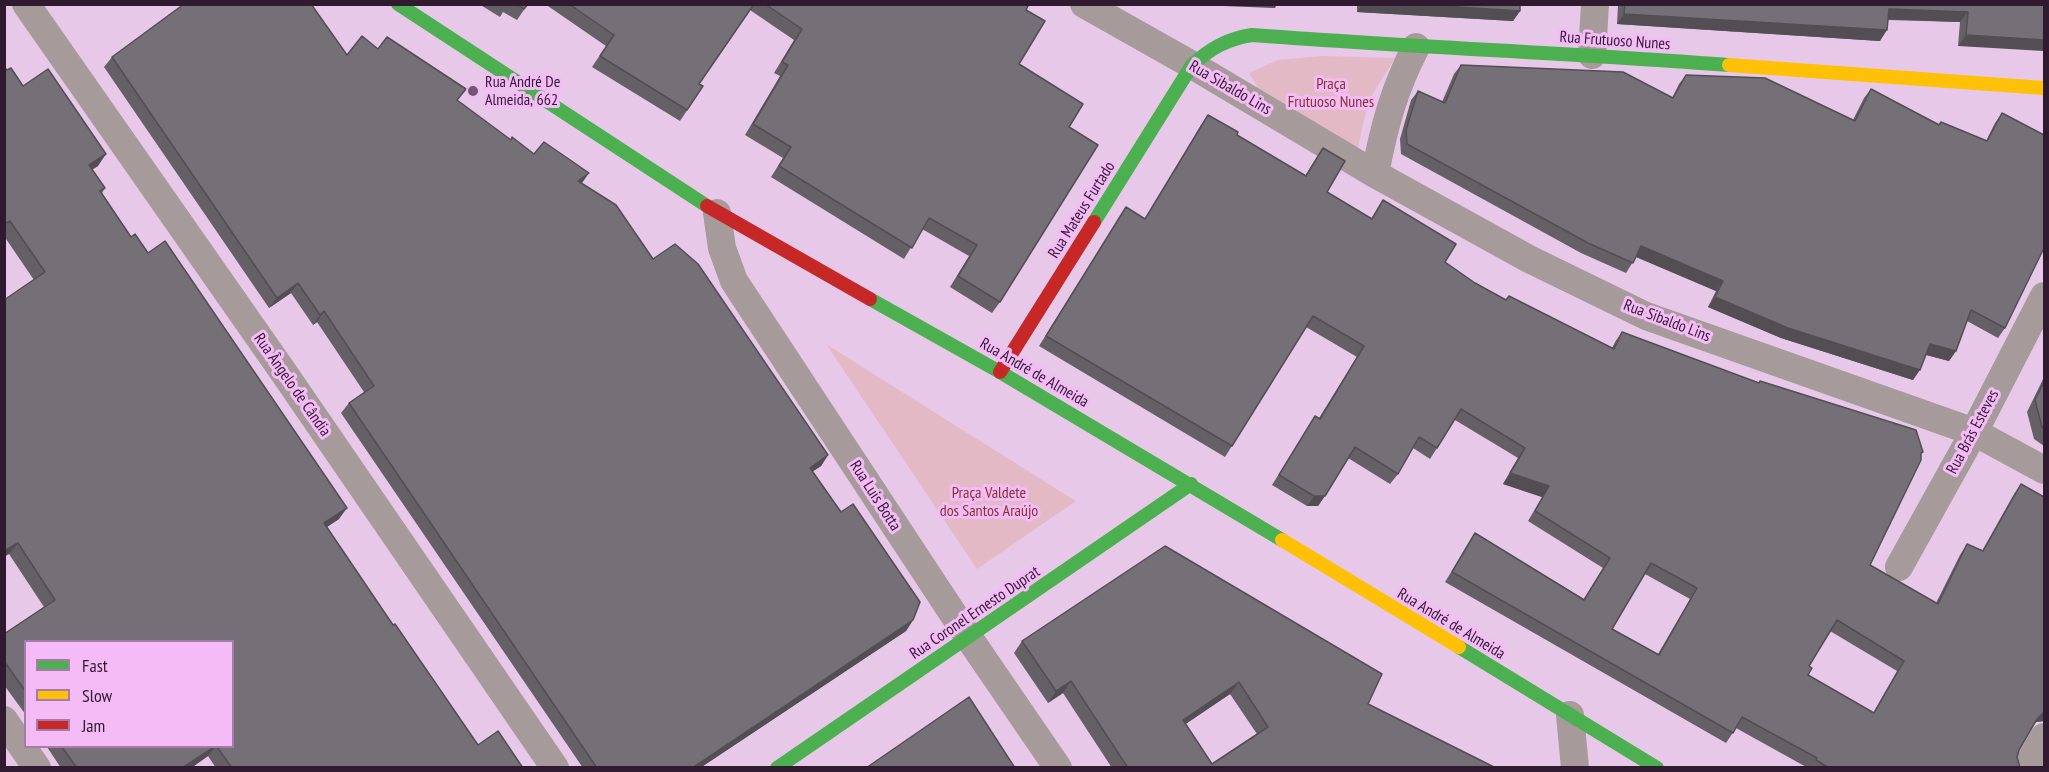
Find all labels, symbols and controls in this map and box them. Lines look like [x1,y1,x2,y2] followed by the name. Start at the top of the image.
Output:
[1559,28,1671,54] street label: Rua Frutuoso Nunes
[1186,57,1274,119] street label: Rua Sibaldo Lins
[485,72,560,110] place label: Rua André De Almeida, 662
[1288,74,1374,112] park label: Praça Frutuoso Nunes
[466,84,480,98] marker: Rua André De Almeida, 662
[1045,158,1119,262] street label: Rua Mateus Furtado
[1621,296,1713,346] street label: Rua Sibaldo Lins
[249,330,335,440] street label: Rua Ângelo de Cândia
[976,334,1092,412] street label: Rua André de Almeida
[1943,387,2003,477] street label: Rua Brás Esteves
[845,457,905,535] street label: Rua Luis Botta
[940,483,1038,521] park label: Praça Valdete dos Santos Araújo
[906,562,1044,664] street label: Rua Coronel Ernesto Duprat
[1394,584,1508,664] street label: Rua André de Almeida
[24,640,234,748] legend
[82,654,108,677] text: Fast
[82,684,112,707] text: Slow
[82,714,105,737] text: Jam

